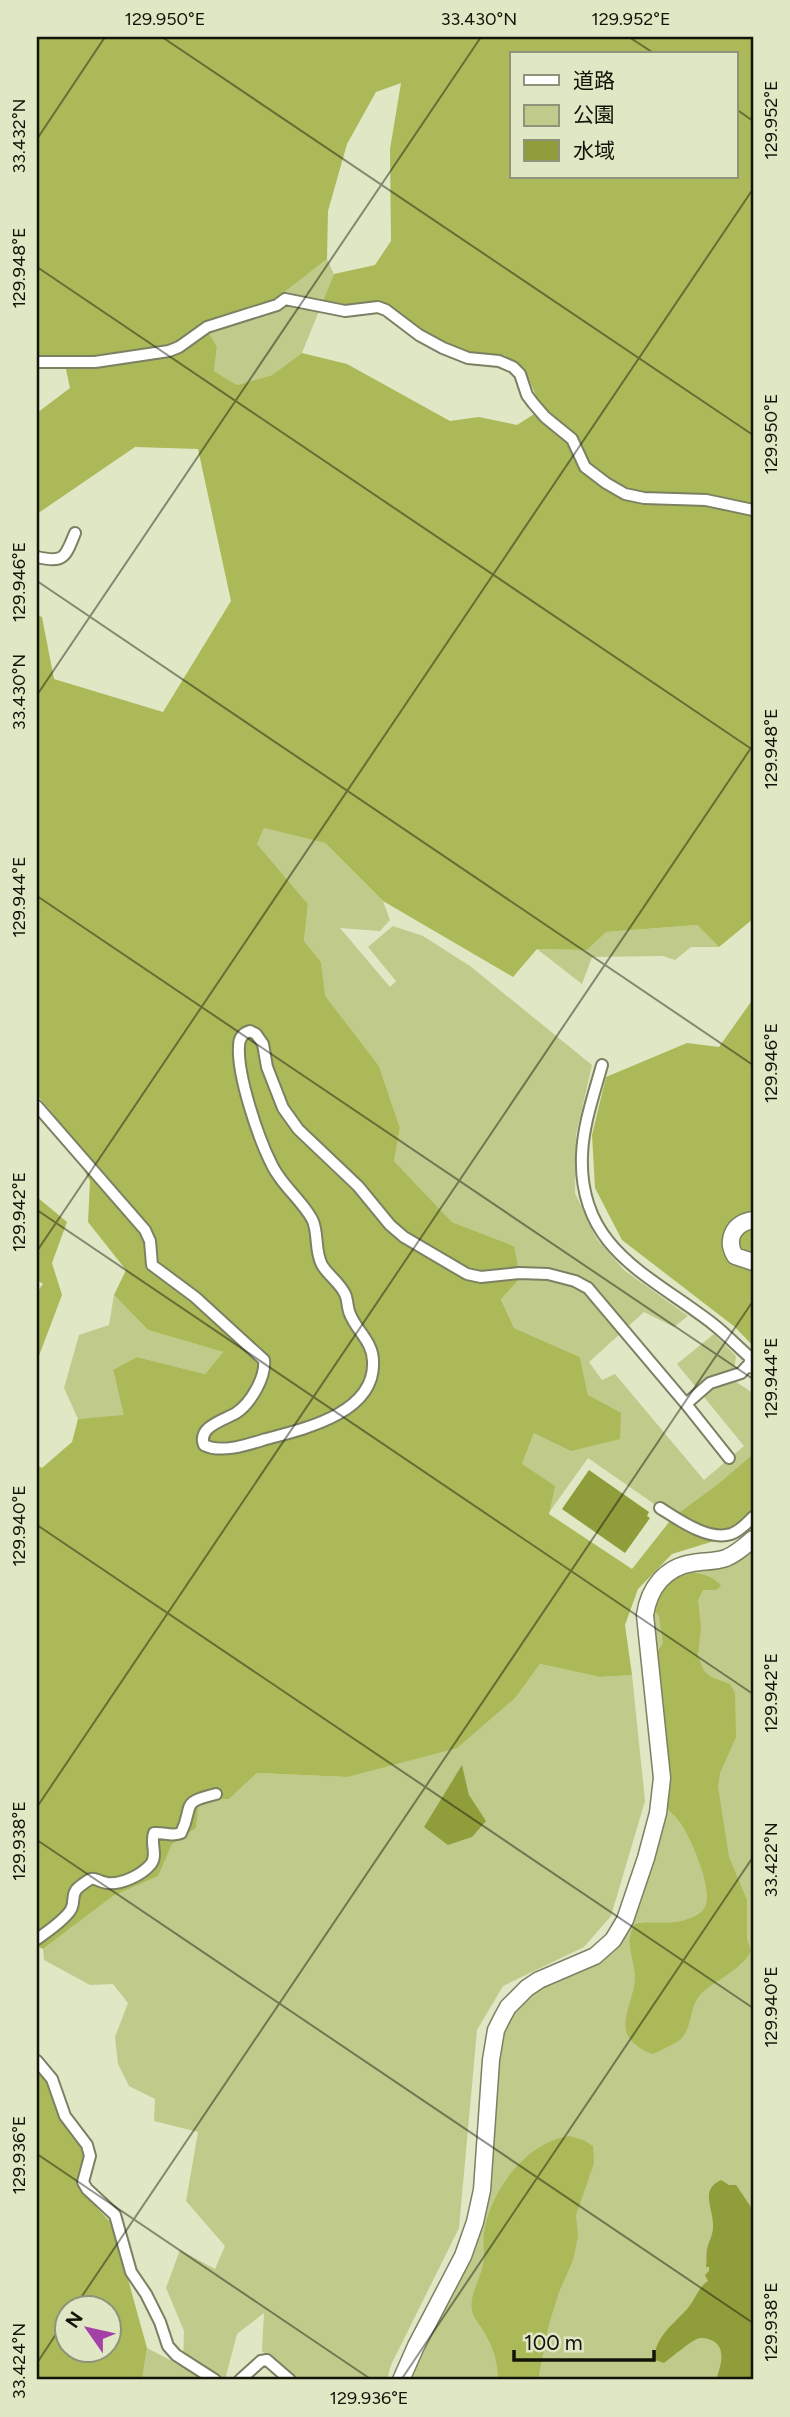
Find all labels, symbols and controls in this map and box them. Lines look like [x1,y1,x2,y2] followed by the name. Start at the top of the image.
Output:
[125,8,205,30] text: 129.950°E
[441,8,517,30] text: 33.430°N
[591,8,671,30] text: 129.952°E
[510,52,738,178] legend
[573,68,615,93] text: 道路
[760,80,782,160] text: 129.952°E
[8,99,30,173] text: 33.432°N
[573,102,615,127] text: 公園
[573,138,615,163] text: 水域
[8,227,30,309] text: 129.948°E
[760,394,782,474] text: 129.950°E
[8,542,30,622] text: 129.946°E
[8,654,30,730] text: 33.430°N
[760,708,782,790] text: 129.948°E
[8,856,30,938] text: 129.944°E
[760,1023,782,1103] text: 129.946°E
[8,1172,30,1252] text: 129.942°E
[760,1337,782,1419] text: 129.944°E
[8,1485,30,1567] text: 129.940°E
[760,1653,782,1733] text: 129.942°E
[8,1801,30,1881] text: 129.938°E
[760,1822,782,1898] text: 33.422°N
[760,1966,782,2048] text: 129.940°E
[8,2116,30,2194] text: 129.936°E
[760,2282,782,2362] text: 129.938°E
[52,2294,122,2364] north arrow
[61,2307,88,2332] text: N
[514,2319,654,2363] scale bar
[8,2323,30,2399] text: 33.424°N
[524,2330,583,2355] text: 100 m
[330,2387,408,2409] text: 129.936°E

